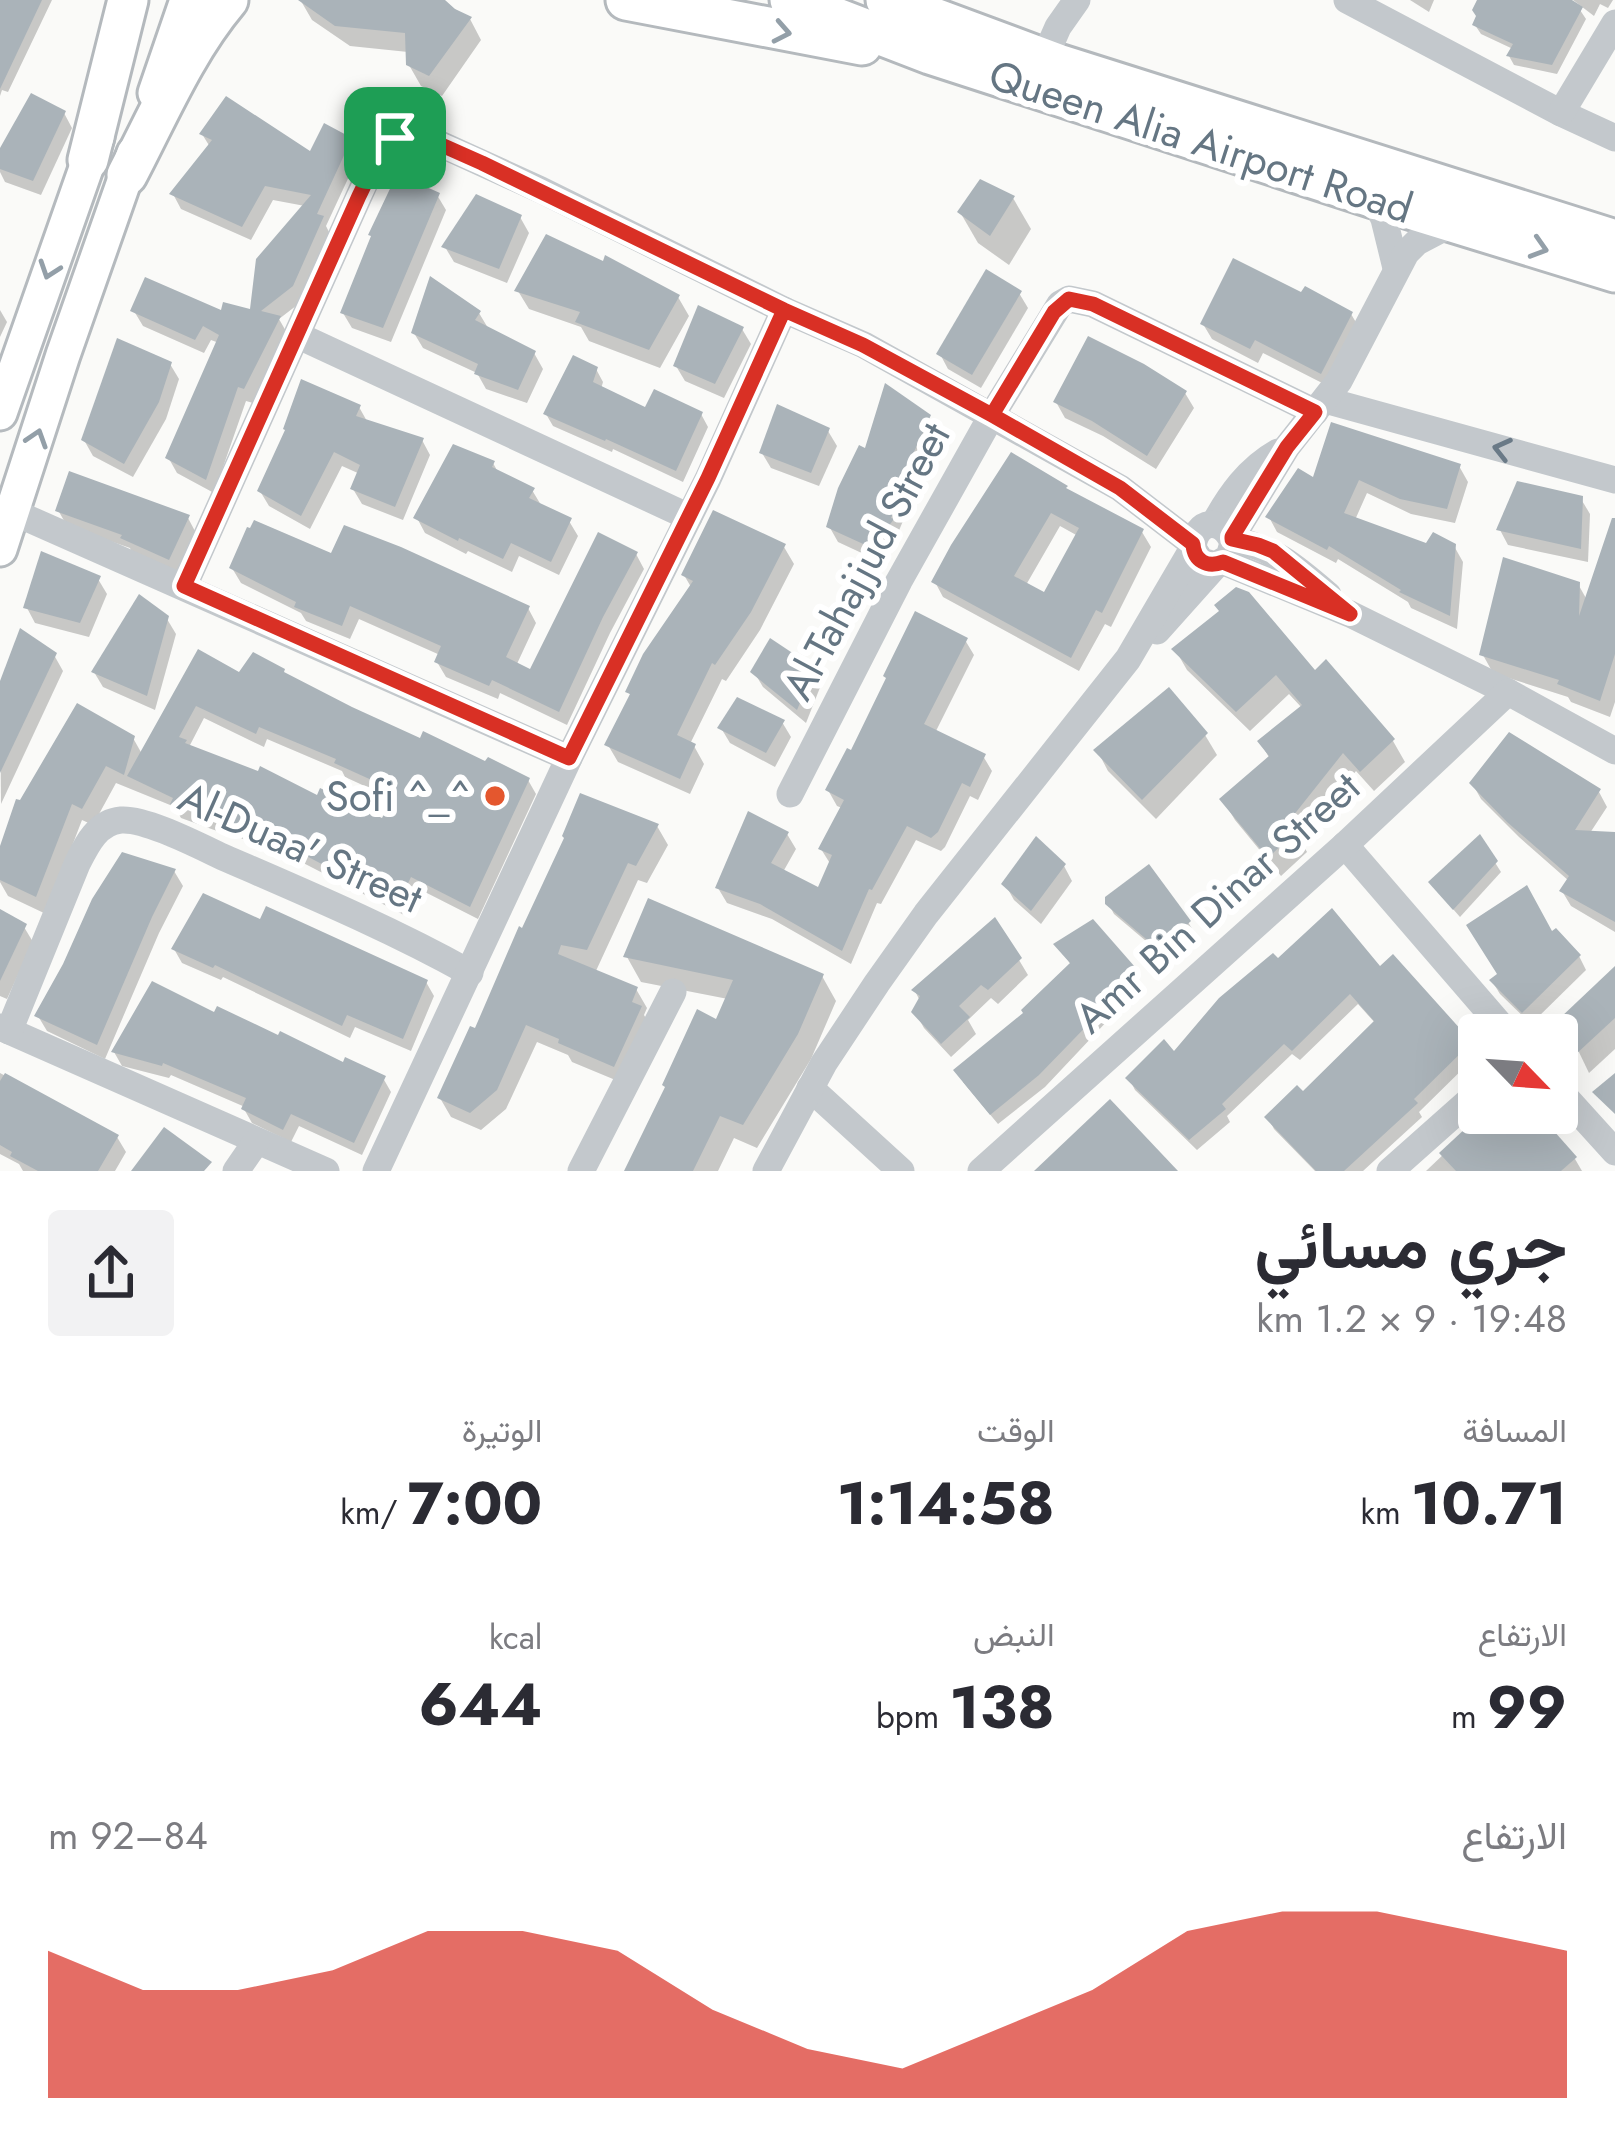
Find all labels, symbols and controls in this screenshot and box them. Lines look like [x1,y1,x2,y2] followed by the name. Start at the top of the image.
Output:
[771,18,791,44] one-way arrow
[981,44,1420,239] street label: Queen Alia Airport Road
[344,87,446,189] pin
[362,105,428,171] icon: arrive
[1528,234,1549,259] one-way arrow
[39,259,64,280] one-way arrow
[768,412,965,711] street label: Al-Tahajjud Street
[22,428,47,449] one-way arrow
[1492,438,1513,463] one-way arrow
[1061,757,1374,1047] street label: Amr Bin Dinar Street
[326,766,471,827] place label: Sofi ^_^
[169,767,432,928] street label: Al-Duaa' Street
[482,783,508,809] marker: Sofi ^_^
[1458,1014,1578,1134] north arrow
[1458,1014,1578,1134] map controls
[1254,1197,1567,1293] text: جري مسائي
[48,1210,174,1336] button: share
[1256,1290,1567,1347] text: 19:48 · 9 × 1.2 km
[462,1407,542,1454] text: الوتيرة
[977,1407,1055,1454] text: الوقت
[1462,1407,1567,1454] text: المسافة
[407,1460,542,1547] text: 7:00
[837,1460,1055,1547] text: 1:14:58
[1411,1460,1567,1547] text: 10.71
[340,1489,407,1536] text: /km
[1361,1489,1411,1536] text: km
[973,1611,1055,1658] text: النبض
[1477,1611,1567,1658] text: الارتفاع
[489,1614,542,1661] text: kcal
[418,1661,542,1748] text: 644
[949,1664,1055,1751] text: 138
[1487,1664,1567,1751] text: 99
[876,1693,949,1740] text: bpm
[1451,1693,1487,1740] text: m
[48,1807,208,1864] text: 84–92 m
[1461,1807,1567,1864] text: الارتفاع

